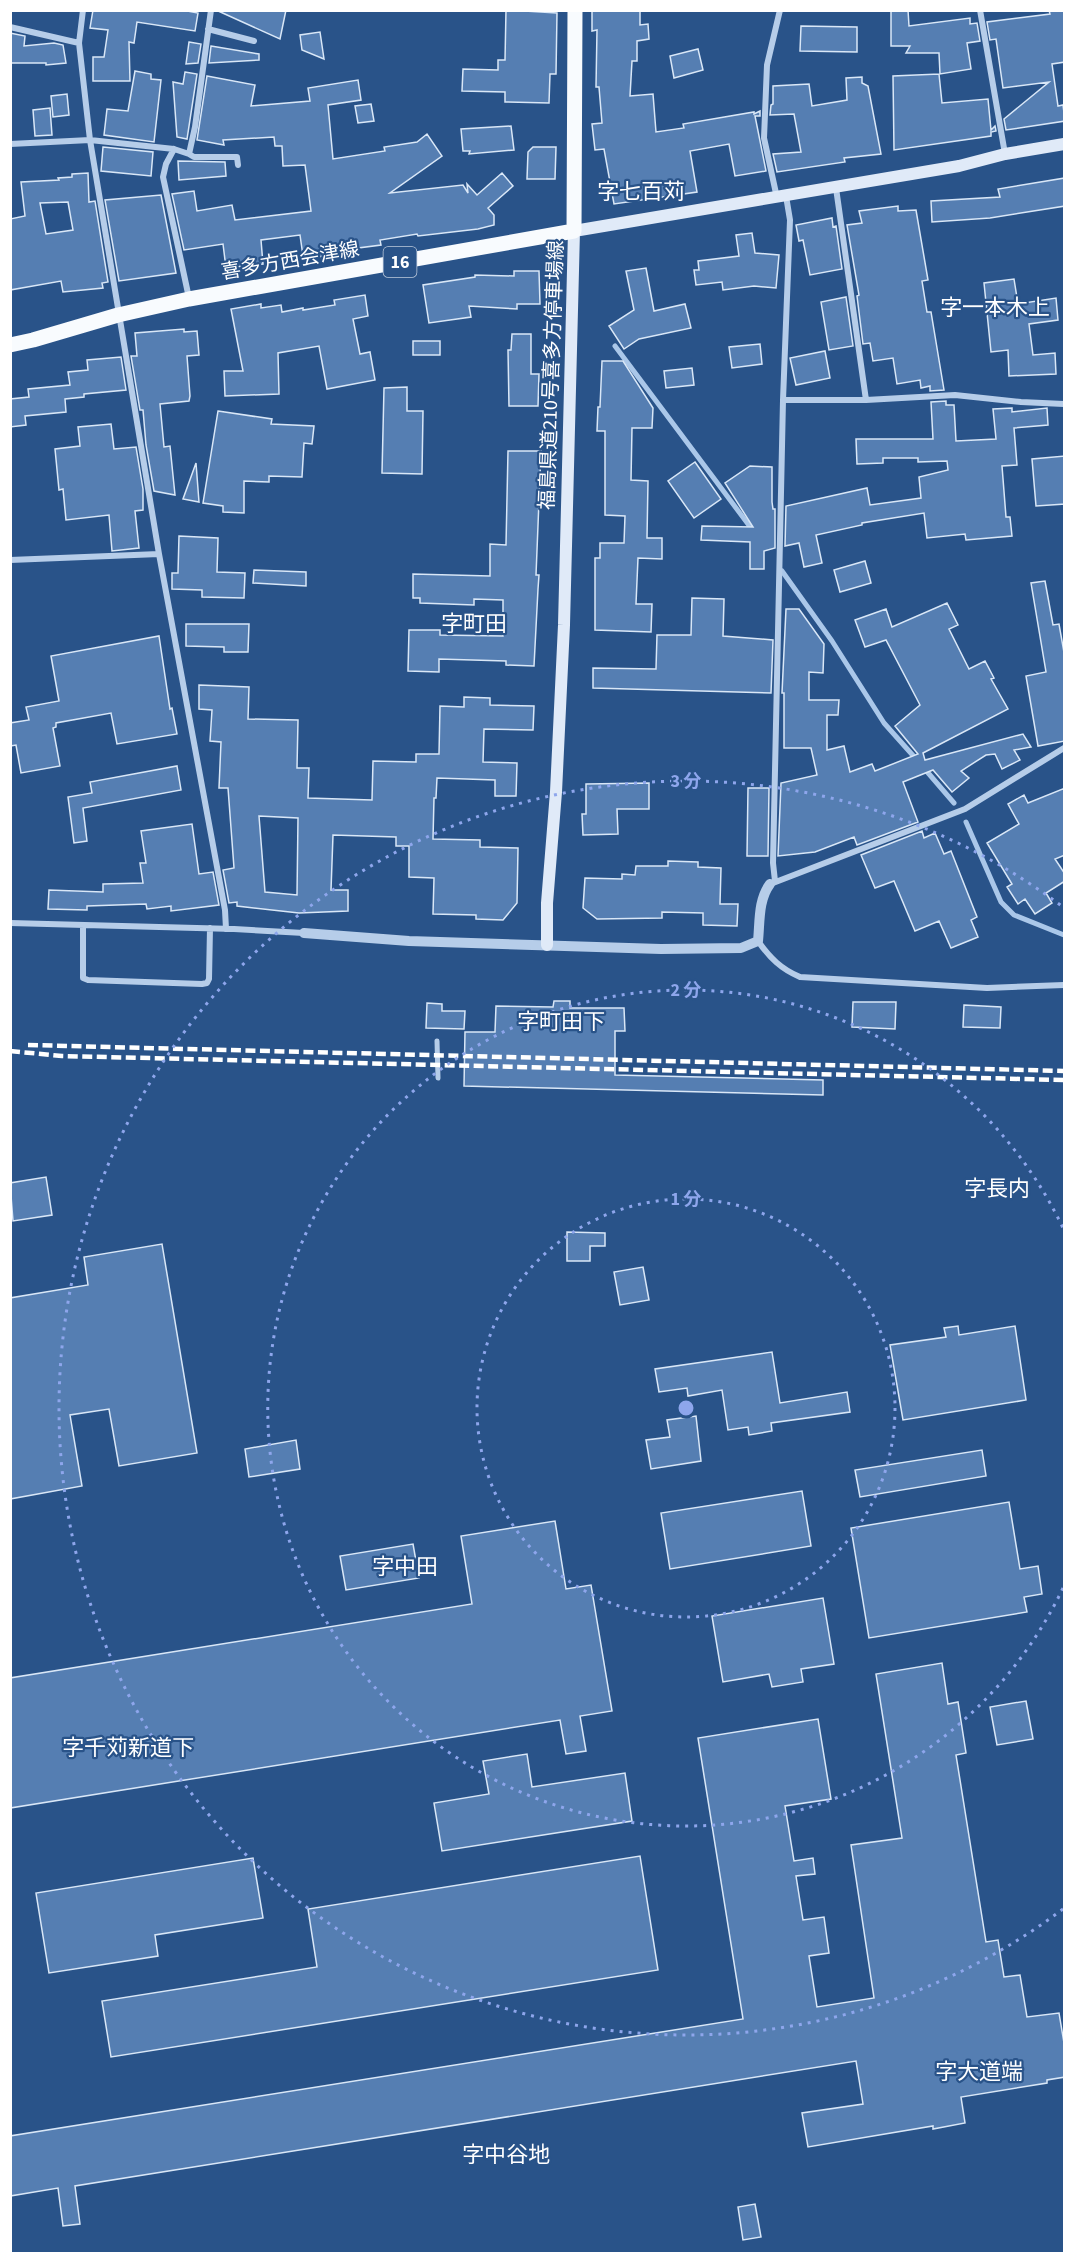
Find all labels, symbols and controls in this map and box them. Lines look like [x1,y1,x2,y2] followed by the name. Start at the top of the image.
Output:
[597,176,685,208] district label: 字七百苅
[219,235,362,287] street label: 喜多方西会津線
[533,240,571,510] street label: 福島県道210号喜多方停車場線
[384,247,416,277] road number: 16
[940,292,1050,324] district label: 字一本木上
[441,608,507,640] district label: 字町田
[670,769,702,794] text: 3 分
[670,978,702,1003] text: 2 分
[517,1006,605,1038] district label: 字町田下
[964,1173,1030,1205] district label: 字長内
[670,1187,702,1212] text: 1 分
[676,1398,696,1418] centre of rings
[372,1551,438,1583] district label: 字中田
[62,1732,194,1764] district label: 字千苅新道下
[935,2056,1023,2088] district label: 字大道端
[462,2139,550,2171] district label: 字中谷地

